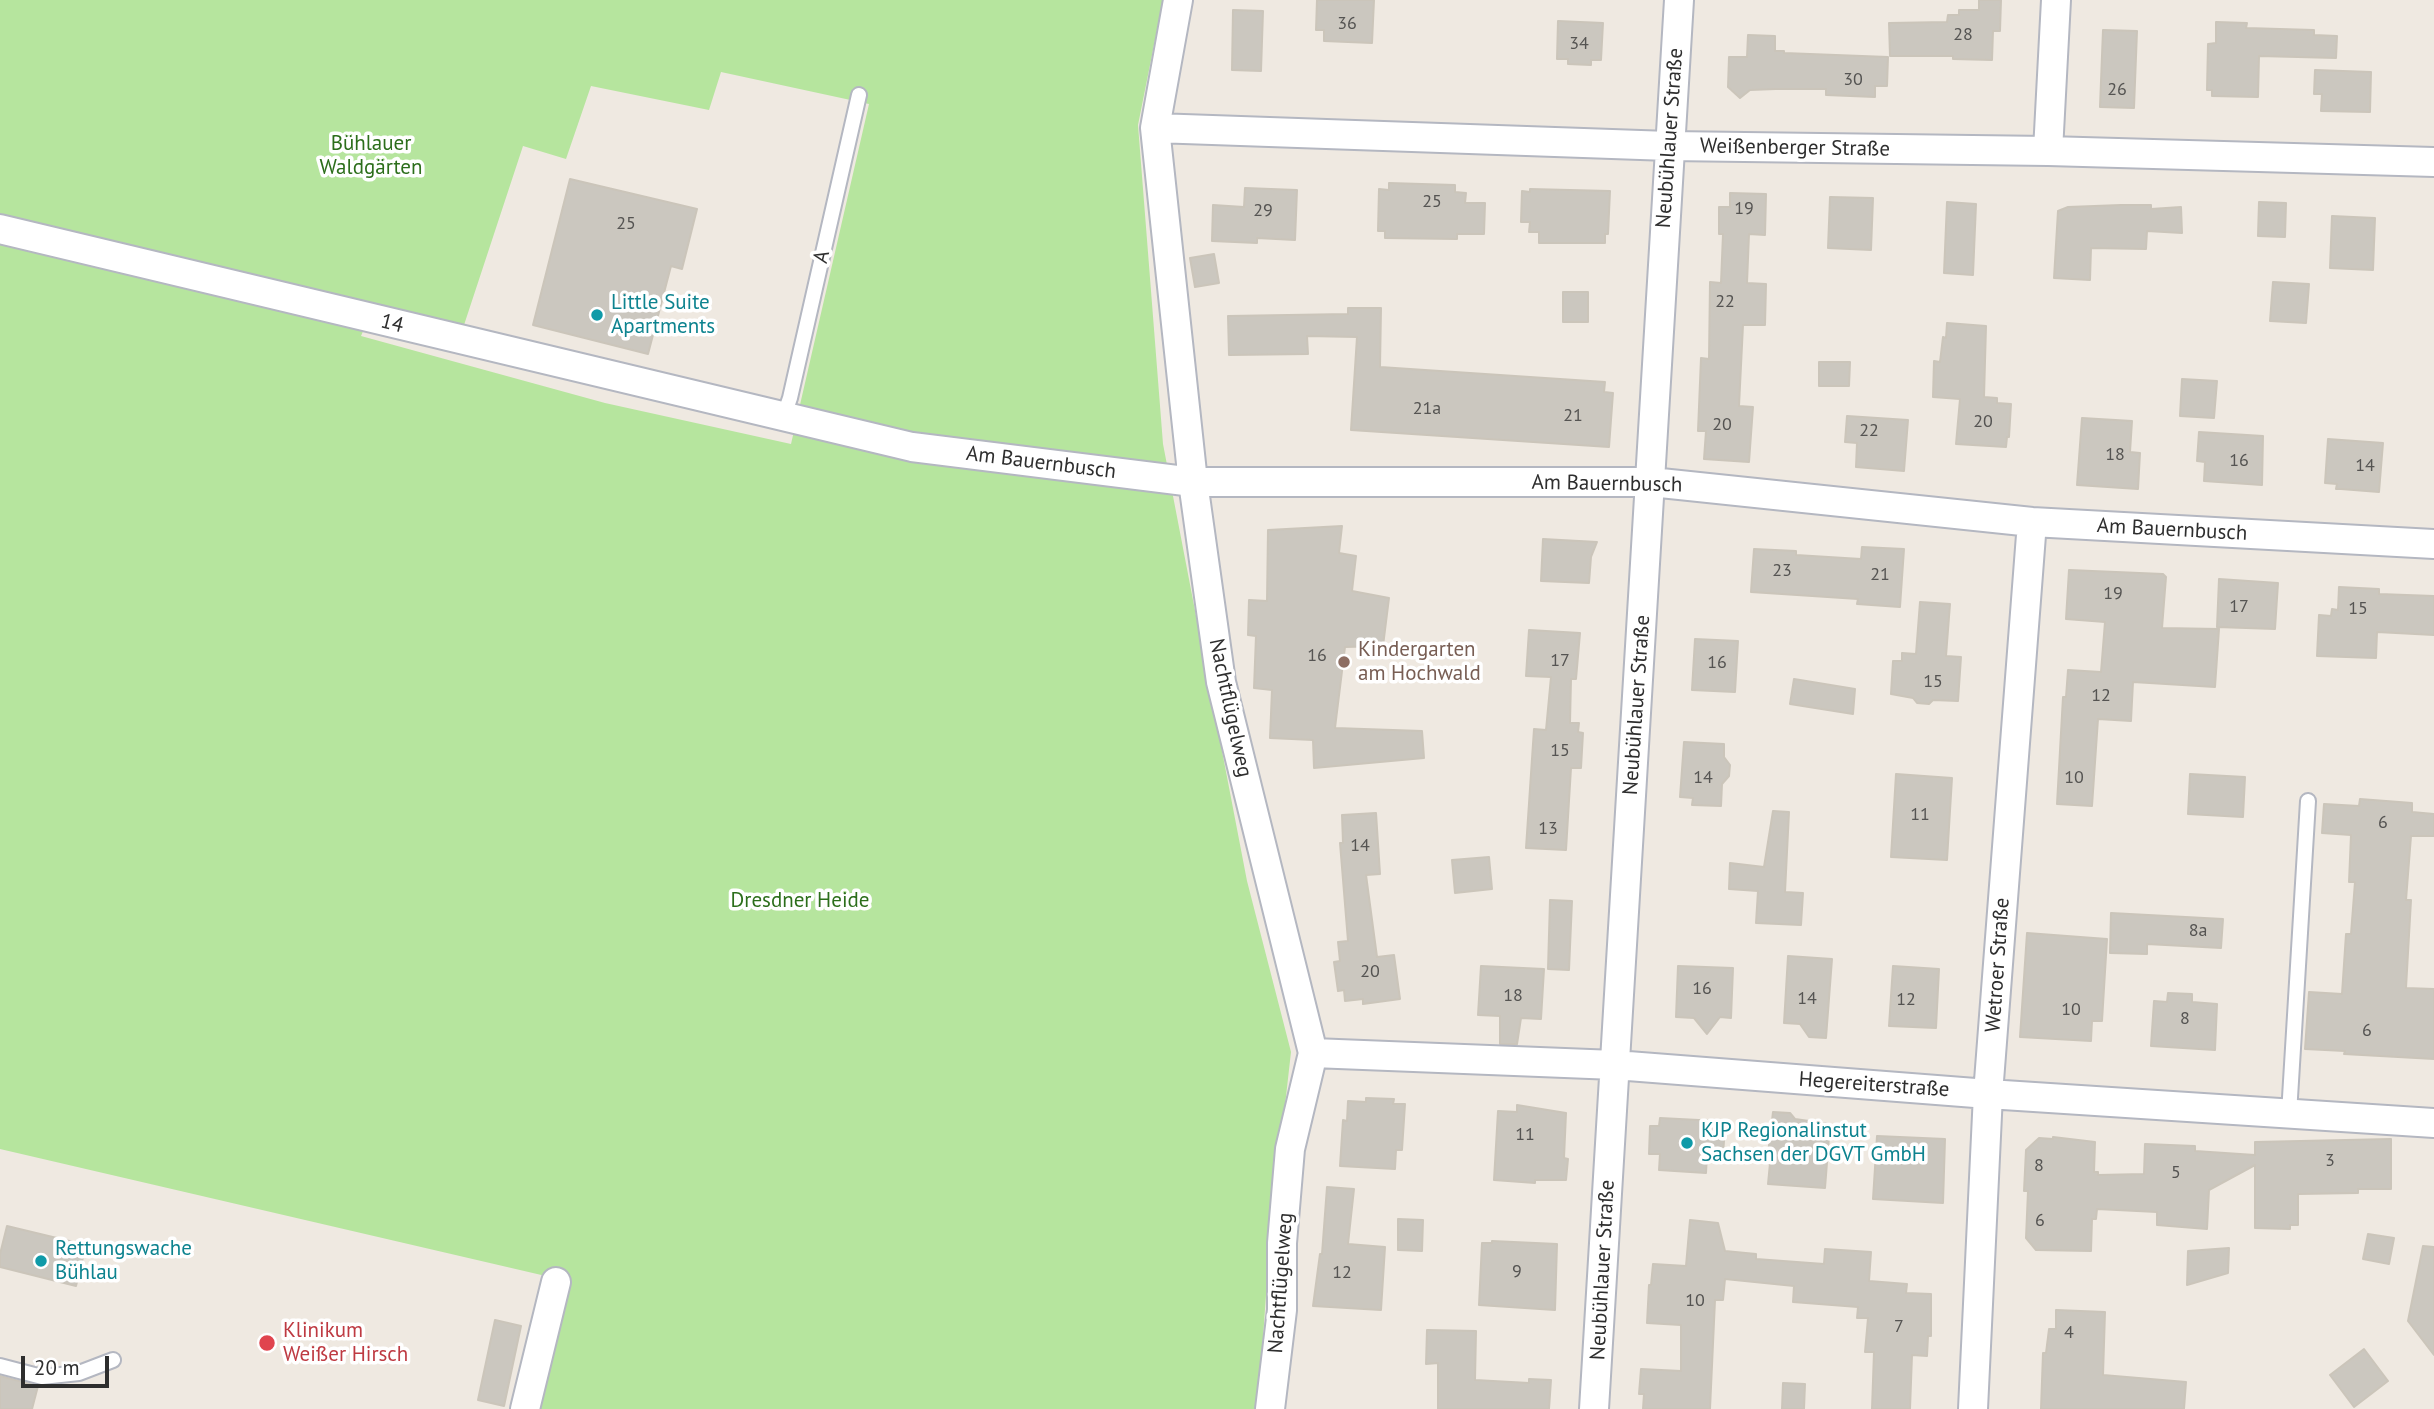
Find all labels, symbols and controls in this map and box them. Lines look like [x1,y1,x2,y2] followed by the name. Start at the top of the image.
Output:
[1337,13,1357,35] house number: 36
[1953,24,1973,46] house number: 28
[1569,33,1589,55] house number: 34
[1651,47,1689,229] street label: Neubühlauer Straße
[1843,69,1863,91] house number: 30
[2107,79,2127,101] house number: 26
[320,131,422,181] park label: Bühlauer Waldgärten
[1700,134,1890,162] street label: Weißenberger Straße
[1422,191,1442,213] house number: 25
[1734,198,1754,220] house number: 19
[1253,200,1273,222] house number: 29
[616,213,636,235] house number: 25
[808,248,836,266] street label: A
[611,290,715,340] place label: Little Suite Apartments
[1715,291,1735,313] house number: 22
[589,307,605,323] marker: Little Suite Apartments
[378,309,406,339] street label: 14
[1413,398,1441,420] house number: 21a
[1563,405,1583,427] house number: 21
[1973,411,1993,433] house number: 20
[1712,414,1732,436] house number: 20
[1859,420,1879,442] house number: 22
[965,441,1117,485] street label: Am Bauernbusch
[2105,444,2125,466] house number: 18
[2229,450,2249,472] house number: 16
[2355,455,2375,477] house number: 14
[1531,470,1683,498] street label: Am Bauernbusch
[2096,513,2248,547] street label: Am Bauernbusch
[1772,560,1792,582] house number: 23
[1870,564,1890,586] house number: 21
[2103,583,2123,605] house number: 19
[2229,596,2249,618] house number: 17
[2348,598,2368,620] house number: 15
[1618,614,1656,796] street label: Neubühlauer Straße
[1203,636,1257,780] street label: Nachtflügelweg
[1358,637,1481,687] place label: Kindergarten am Hochwald
[1307,645,1327,667] house number: 16
[1550,650,1570,672] house number: 17
[1707,652,1727,674] house number: 16
[1336,654,1352,670] marker: Kindergarten am Hochwald
[1923,671,1943,693] house number: 15
[2091,685,2111,707] house number: 12
[1550,740,1570,762] house number: 15
[1693,767,1713,789] house number: 14
[2064,767,2084,789] house number: 10
[1910,804,1930,826] house number: 11
[2378,812,2388,834] house number: 6
[1538,818,1558,840] house number: 13
[1350,835,1370,857] house number: 14
[731,888,869,914] park label: Dresdner Heide
[1981,897,2015,1033] street label: Wetroer Straße
[2189,920,2207,942] house number: 8a
[1360,961,1380,983] house number: 20
[1692,978,1712,1000] house number: 16
[1503,985,1523,1007] house number: 18
[1797,988,1817,1010] house number: 14
[1896,989,1916,1011] house number: 12
[2061,999,2081,1021] house number: 10
[2180,1008,2190,1030] house number: 8
[2362,1020,2372,1042] house number: 6
[1798,1067,1950,1103] street label: Hegereiterstraße
[1701,1118,1926,1168] place label: KJP Regionalinstut Sachsen der DGVT GmbH
[1515,1124,1535,1146] house number: 11
[1679,1135,1695,1151] marker: KJP Regionalinstut Sachsen der DGVT GmbH
[2325,1150,2335,1172] house number: 3
[2034,1155,2044,1177] house number: 8
[2171,1162,2181,1184] house number: 5
[1586,1179,1620,1361] street label: Neubühlauer Straße
[2035,1210,2045,1232] house number: 6
[1264,1212,1298,1354] street label: Nachtflügelweg
[55,1236,192,1286] place label: Rettungswache Bühlau
[33,1253,49,1269] marker: Rettungswache Bühlau
[1512,1261,1522,1283] house number: 9
[1332,1262,1352,1284] house number: 12
[1685,1290,1705,1312] house number: 10
[1894,1316,1904,1338] house number: 7
[283,1318,408,1368] place label: Klinikum Weißer Hirsch
[2064,1322,2074,1344] house number: 4
[257,1333,277,1353] marker: Klinikum Weißer Hirsch
[24,1342,112,1386] scale bar
[34,1354,80,1381] text: 20 m

